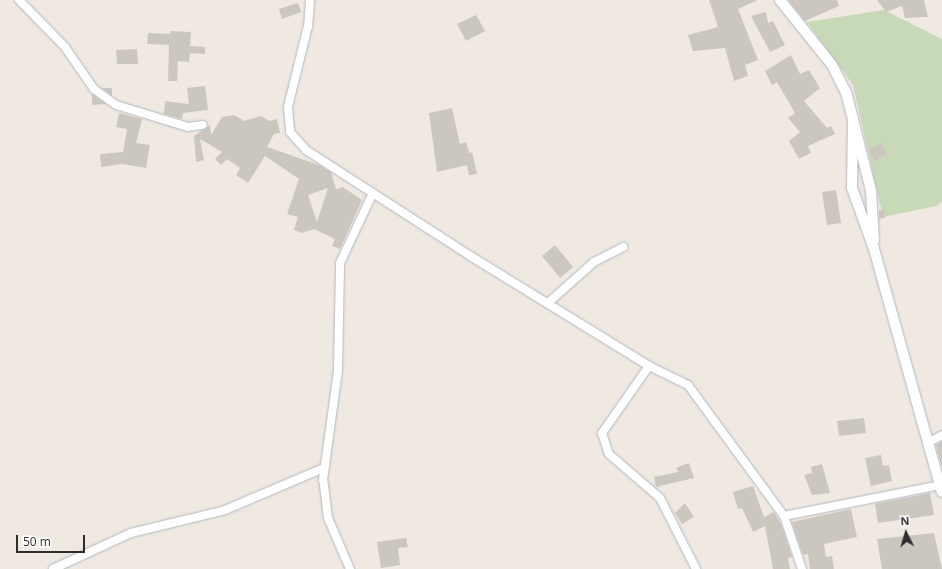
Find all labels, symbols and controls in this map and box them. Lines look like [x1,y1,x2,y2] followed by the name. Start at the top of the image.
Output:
[886,513,926,553] north arrow
[900,513,910,528] text: N
[18,527,87,553] scale bar
[23,533,51,550] text: 50 m

